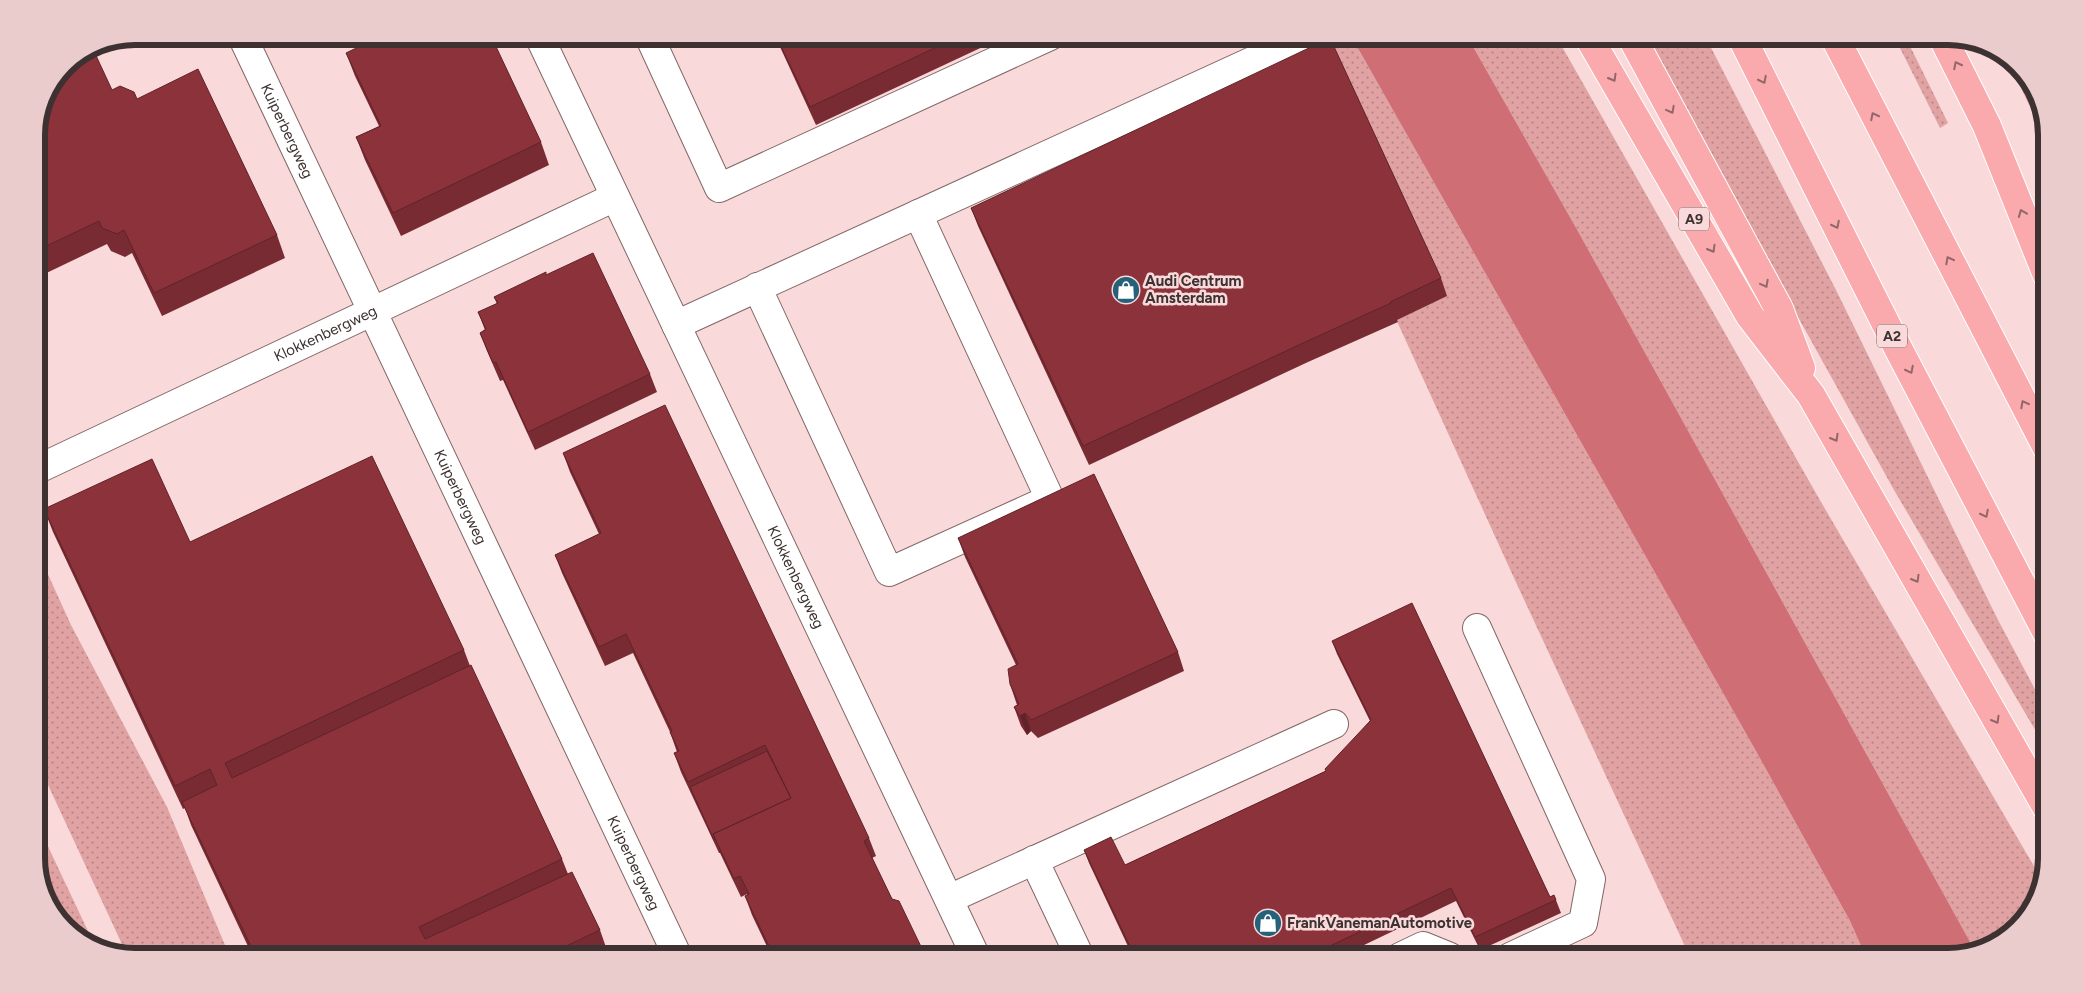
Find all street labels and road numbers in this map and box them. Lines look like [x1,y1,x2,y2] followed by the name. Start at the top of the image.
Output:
[257,81,317,181] street label: Kuiperbergweg
[1679,208,1709,230] road number: A9
[271,302,380,365] street label: Klokkenbergweg
[1877,324,1907,348] road number: A2
[430,447,490,547] street label: Kuiperbergweg
[764,523,828,631] street label: Klokkenbergweg
[603,813,664,913] street label: Kuiperbergweg

